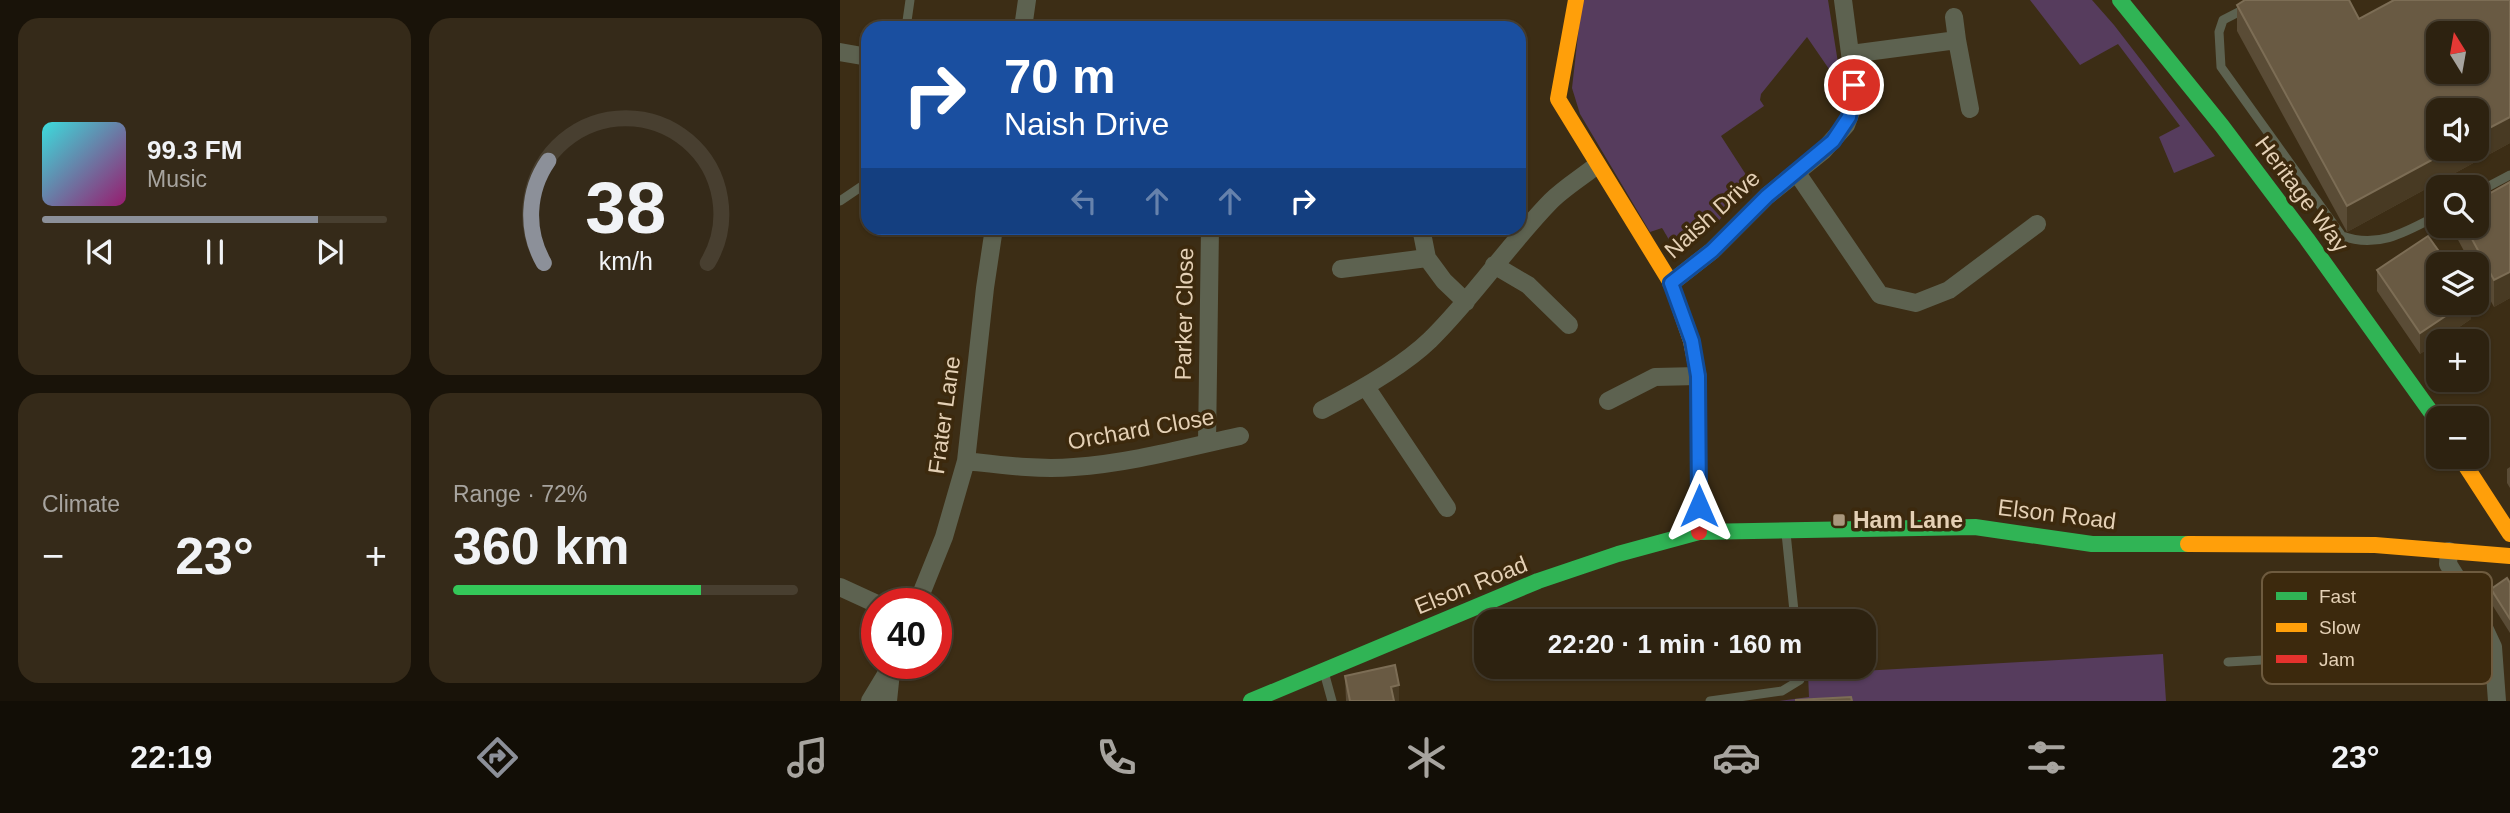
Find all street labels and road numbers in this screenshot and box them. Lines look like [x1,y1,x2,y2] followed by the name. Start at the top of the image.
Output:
[2250,131,2354,258] street label: Heritage Way
[1659,165,1765,263] street label: Naish Drive
[1170,247,1198,381] street label: Parker Close
[923,354,965,476] street label: Frater Lane
[1066,403,1216,455] street label: Orchard Close
[1996,494,2118,534] street label: Elson Road
[1411,551,1531,619] street label: Elson Road

